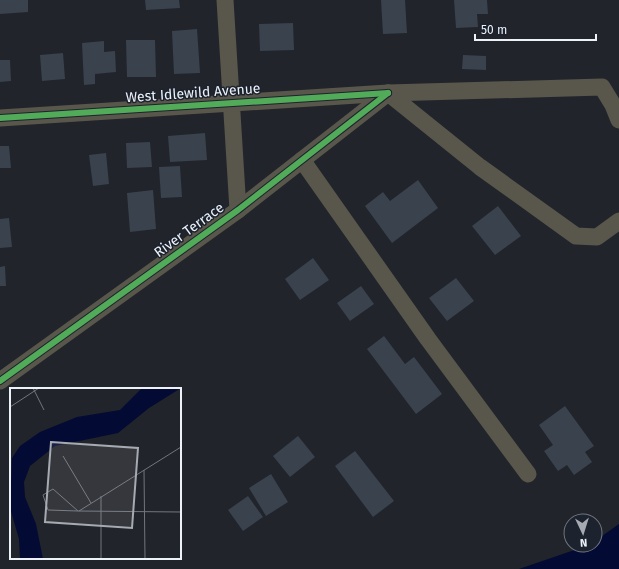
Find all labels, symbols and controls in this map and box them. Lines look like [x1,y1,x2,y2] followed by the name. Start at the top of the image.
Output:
[475,16,596,42] scale bar
[481,23,507,37] text: 50 m
[125,80,261,106] street label: West Idlewild Avenue
[151,199,227,261] street label: River Terrace
[10,388,181,559] inset map
[563,513,603,553] north arrow
[580,536,588,549] text: N

